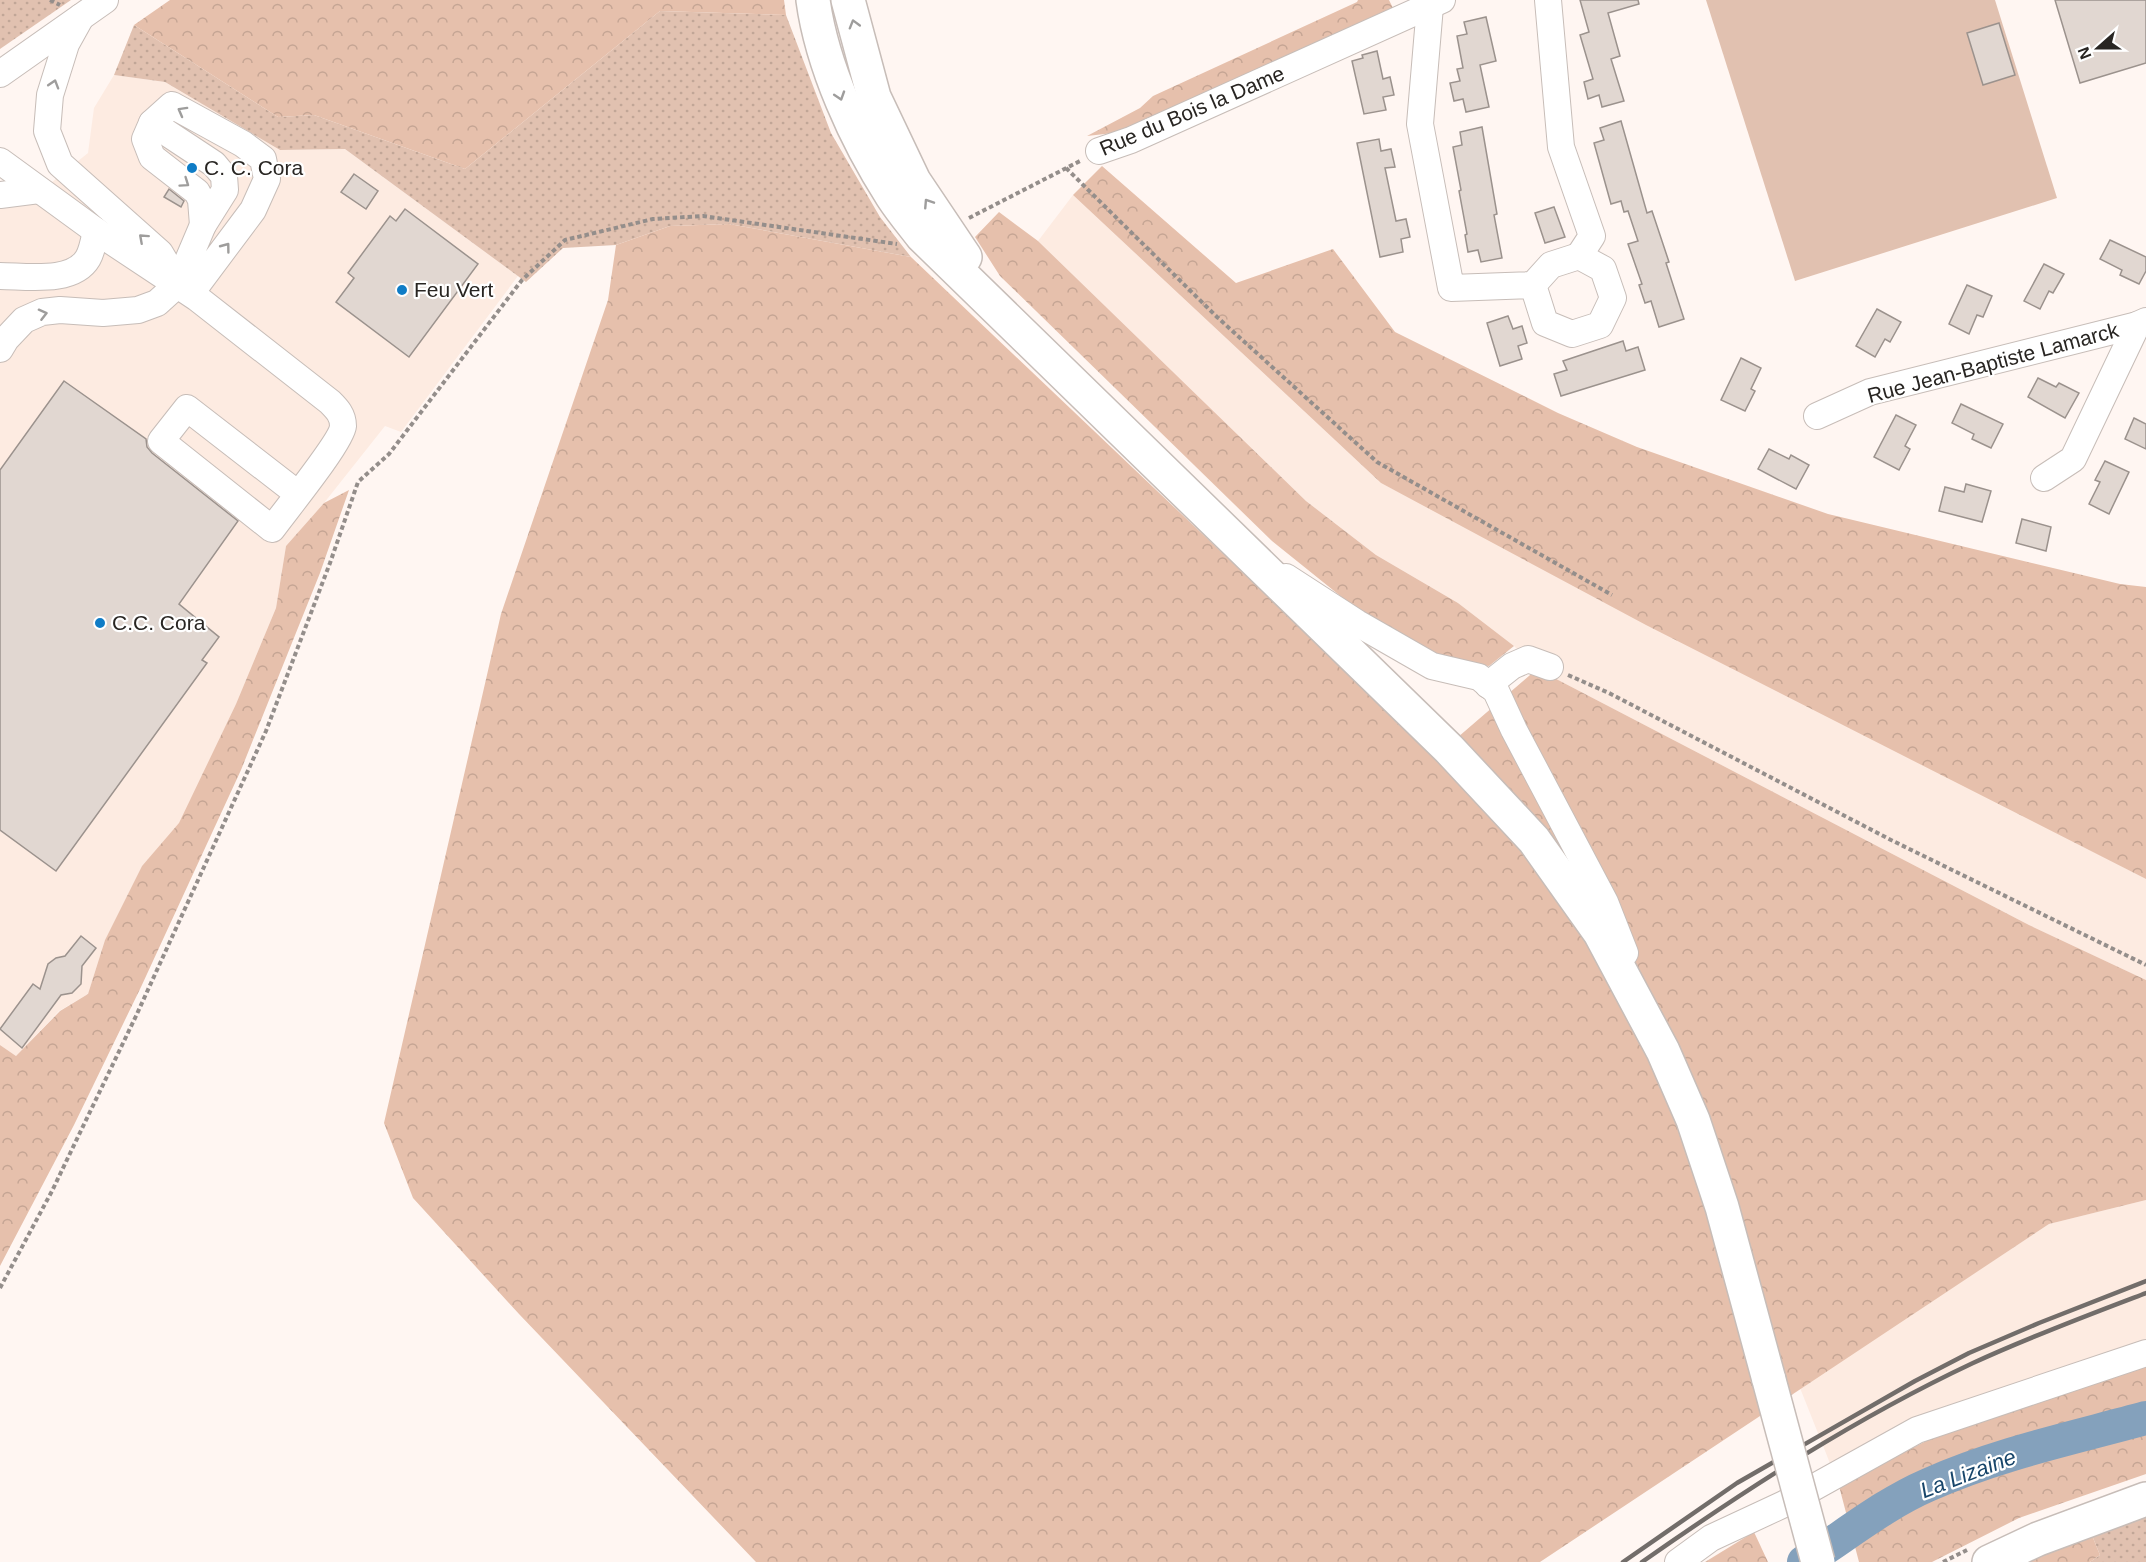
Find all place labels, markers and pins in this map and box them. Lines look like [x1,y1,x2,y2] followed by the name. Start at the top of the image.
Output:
[204,156,304,179] place label: C. C. Cora
[185,161,199,175] marker: C. C. Cora
[414,278,494,301] place label: Feu Vert
[395,283,409,297] marker: Feu Vert
[112,611,206,634] place label: C.C. Cora
[93,616,107,630] marker: C.C. Cora

